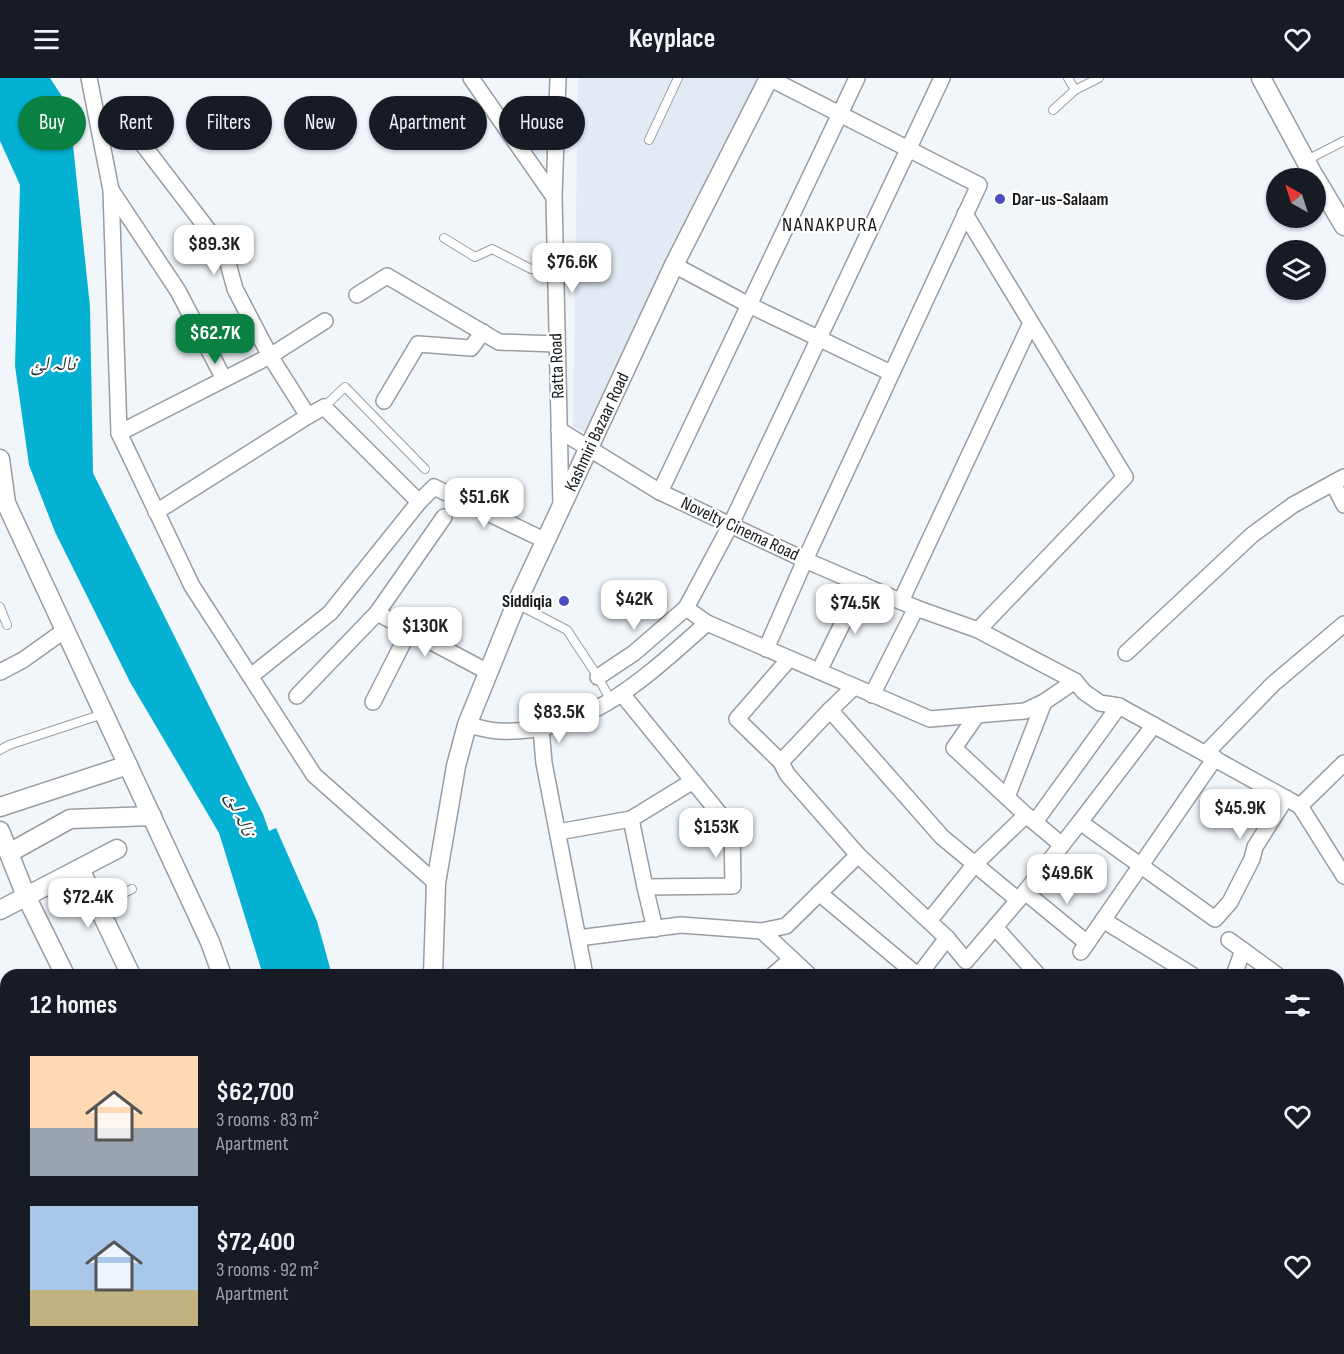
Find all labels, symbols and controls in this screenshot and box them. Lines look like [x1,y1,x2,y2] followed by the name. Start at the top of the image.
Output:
[30,23,63,56] icon: menu
[629,23,715,55] text: Keyplace
[1281,23,1314,56] icon: heart
[18,96,86,150] chip: Buy
[98,96,174,150] chip: Rent
[186,96,272,150] chip: Filters
[284,96,357,150] chip: New
[369,96,487,150] chip: Apartment
[499,96,585,150] chip: House
[1266,168,1326,228] north arrow
[1266,168,1326,300] map controls
[1012,189,1109,210] place label: Dar-us-Salaam
[993,192,1007,206] marker: Dar-us-Salaam
[782,213,878,237] district label: NANAKPURA
[165,225,263,276] pin: $89.3K
[188,232,240,256] text: $89.3K
[1266,240,1326,300] button: layers
[523,243,621,294] pin: $76.6K
[546,250,598,274] text: $76.6K
[166,314,264,365] pin: $62.7K
[189,321,241,345] text: $62.7K
[545,333,569,399] street label: Ratta Road
[30,352,78,376] water label: نالہ لئ
[560,369,634,495] street label: Kashmiri Bazaar Road
[435,478,533,529] pin: $51.6K
[459,485,509,509] text: $51.6K
[678,493,802,565] street label: Novelty Cinema Road
[598,580,670,631] pin: $42K
[806,584,904,635] pin: $74.5K
[615,587,653,611] text: $42K
[502,591,552,612] place label: Siddiqia
[830,591,880,615] text: $74.5K
[557,594,571,608] marker: Siddiqia
[383,607,467,658] pin: $130K
[402,614,448,638] text: $130K
[510,693,608,744] pin: $83.5K
[533,700,585,724] text: $83.5K
[220,788,261,842] water label: نالہ لئ
[1191,789,1289,840] pin: $45.9K
[1214,796,1266,820] text: $45.9K
[674,808,758,859] pin: $153K
[693,815,739,839] text: $153K
[1018,854,1116,905] pin: $49.6K
[1041,861,1093,885] text: $49.6K
[39,878,137,929] pin: $72.4K
[62,885,114,909] text: $72.4K
[1281,989,1314,1022] icon: filters
[30,990,117,1021] text: 12 homes
[216,1077,294,1108] text: $62,700
[78,1080,150,1152] icon: home
[1281,1100,1314,1133] icon: heart
[216,1108,319,1132] text: 3 rooms · 83 m²
[216,1132,289,1156] text: Apartment
[216,1227,295,1258] text: $72,400
[78,1230,150,1302] icon: home
[1281,1250,1314,1283] icon: heart
[216,1258,319,1282] text: 3 rooms · 92 m²
[216,1282,289,1306] text: Apartment

